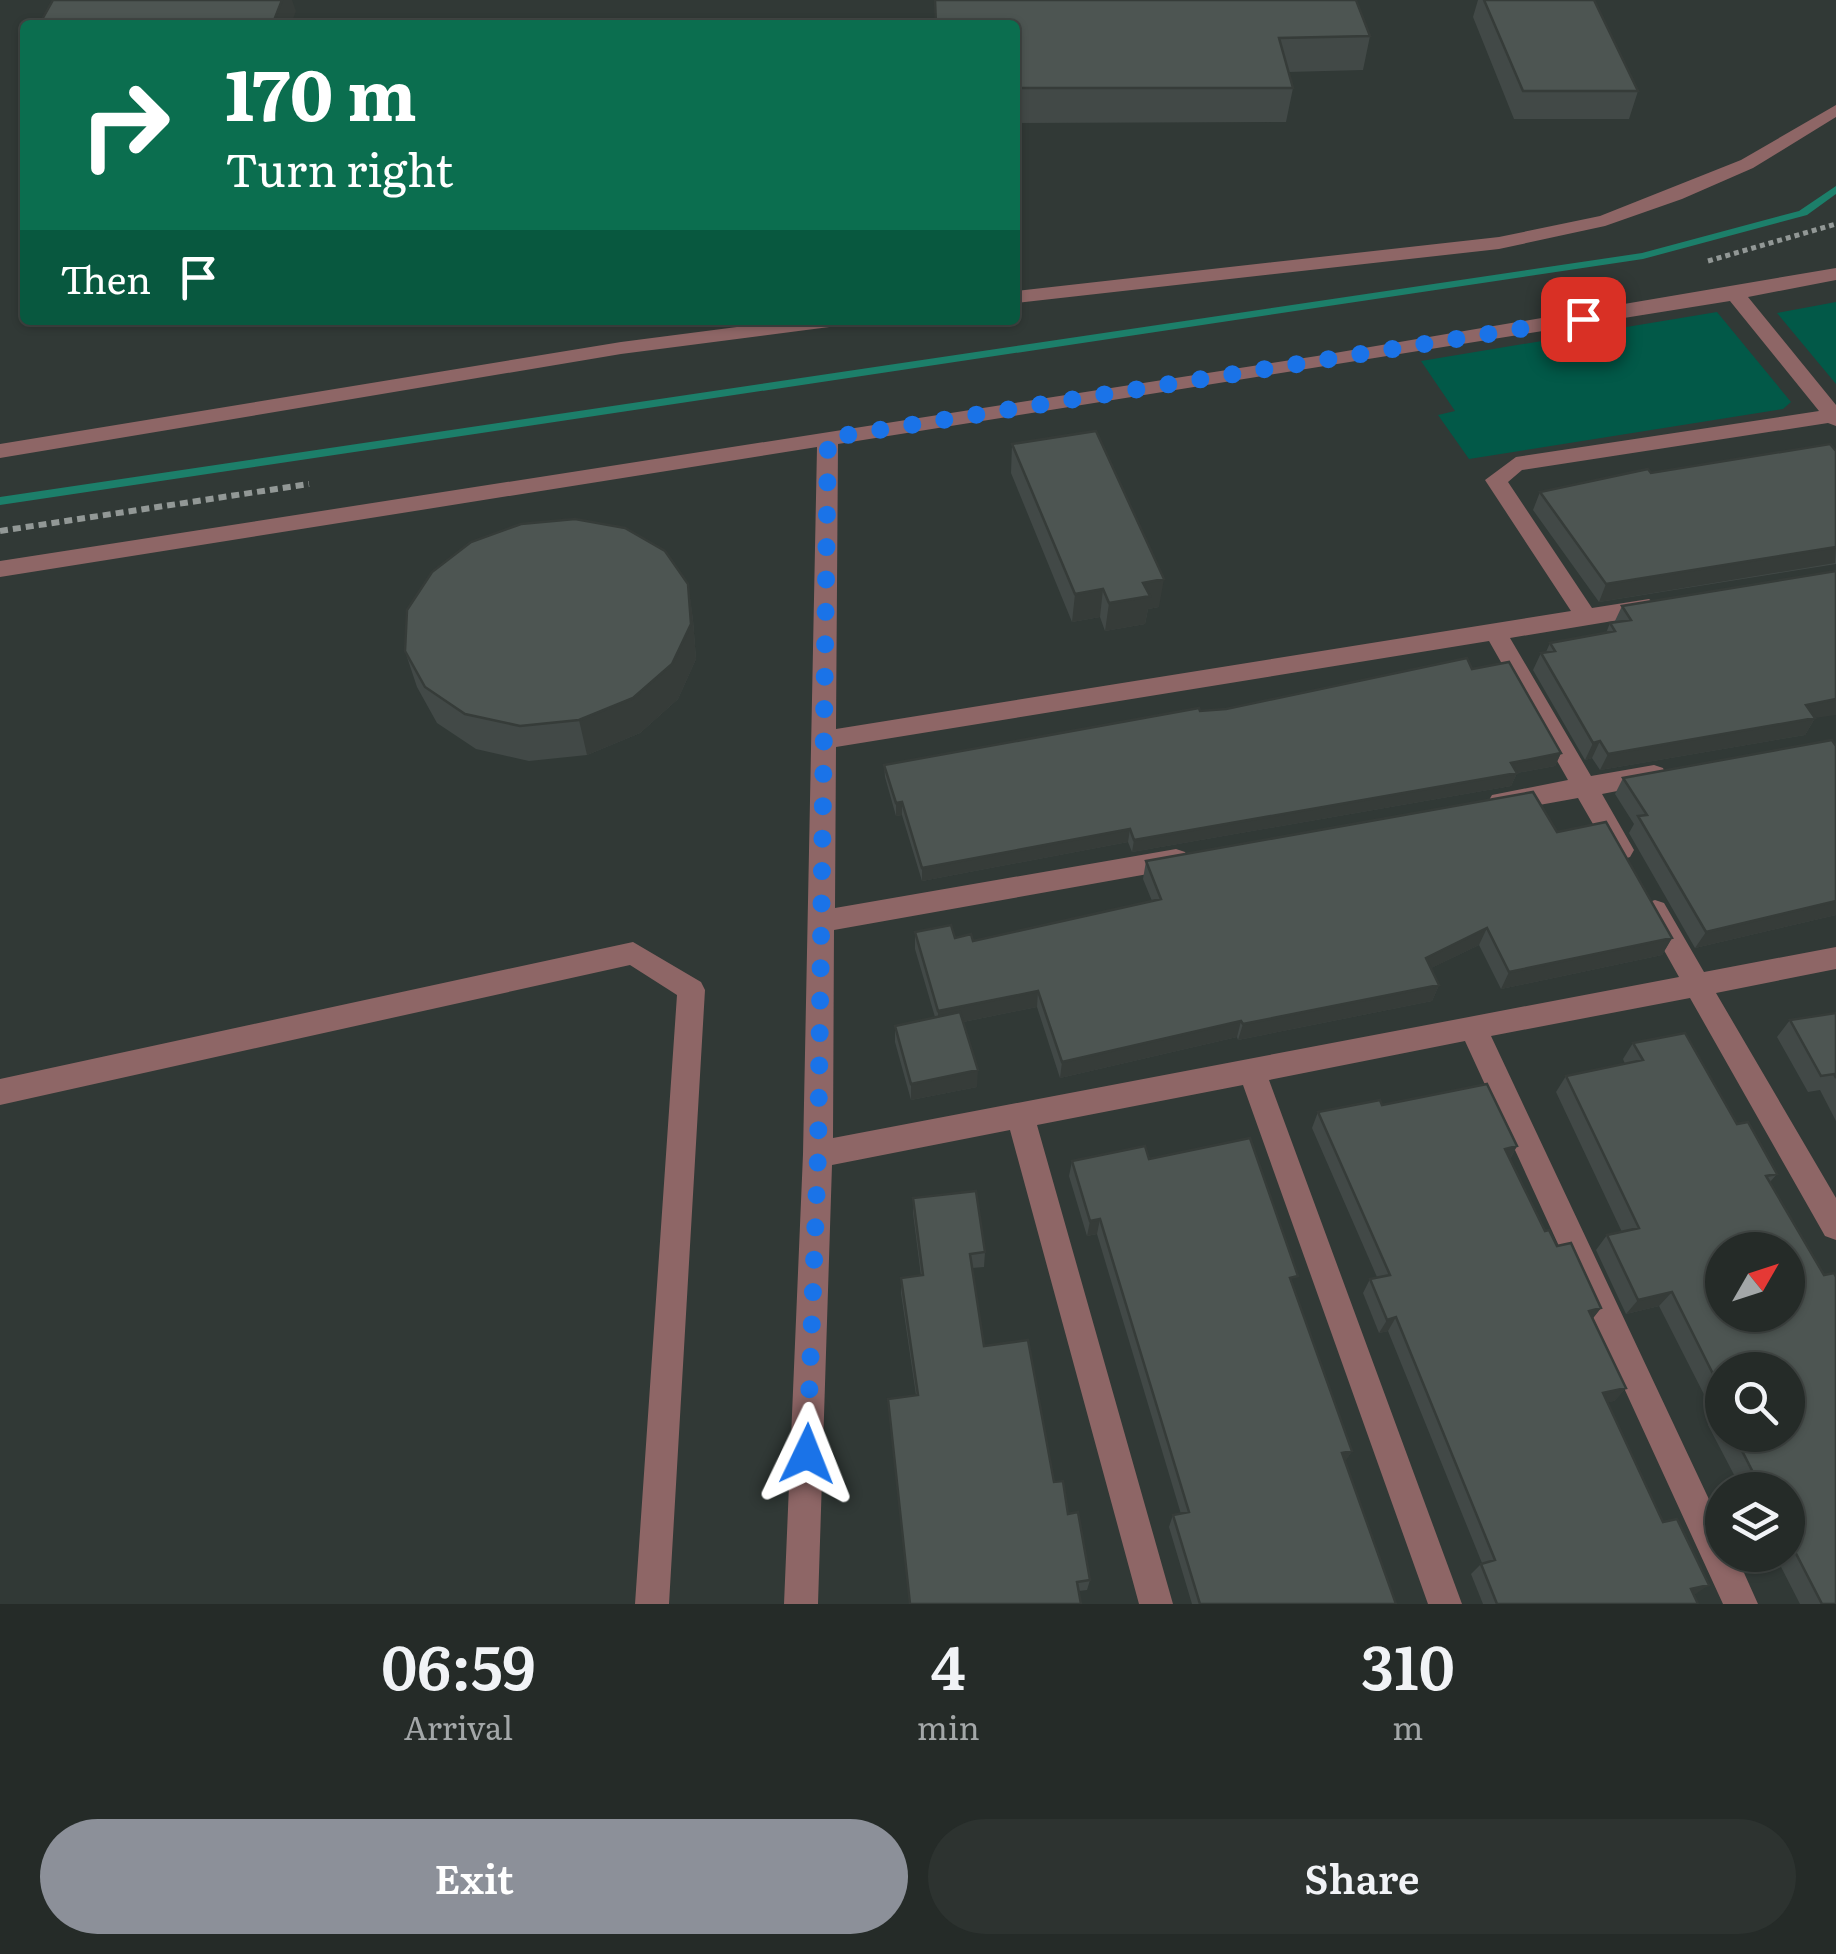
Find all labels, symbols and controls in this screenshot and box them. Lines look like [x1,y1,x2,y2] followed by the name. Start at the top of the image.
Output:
[225,39,417,143] text: 170 m
[60,60,190,190] icon: right
[225,134,453,201] text: Turn right
[60,249,151,306] text: Then
[171,250,226,305] icon: arrive
[1541,277,1626,362] pin
[1556,292,1611,347] icon: arrive
[1705,1232,1805,1332] north arrow
[1705,1232,1805,1572] map controls
[1705,1352,1805,1452] button: search
[755,1402,859,1506] position arrow
[1705,1472,1805,1572] button: layers
[381,1619,536,1708] text: 06:59
[931,1619,966,1708] text: 4
[1361,1619,1455,1708] text: 310
[404,1702,513,1750] text: Arrival
[917,1702,980,1750] text: min
[1392,1702,1423,1750] text: m
[40,1819,908,1934] button: Exit
[928,1819,1796,1934] button: Share

